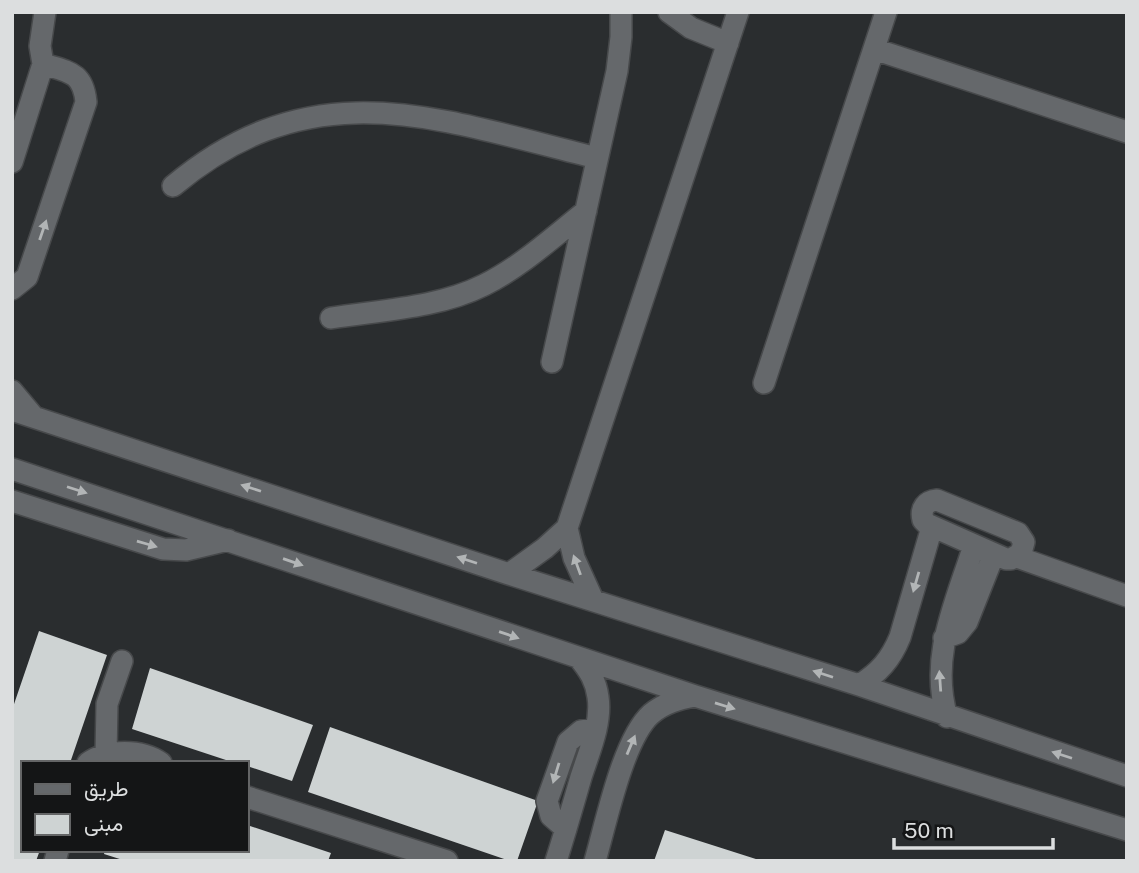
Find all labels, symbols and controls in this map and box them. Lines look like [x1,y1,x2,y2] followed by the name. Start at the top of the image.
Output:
[38,220,49,241] one-way arrow
[240,483,261,493] one-way arrow
[67,486,88,496] one-way arrow
[137,540,158,550] one-way arrow
[456,554,477,565] one-way arrow
[571,554,582,575] one-way arrow
[283,557,304,568] one-way arrow
[911,572,921,593] one-way arrow
[498,630,519,641] one-way arrow
[813,668,834,679] one-way arrow
[934,670,945,692] one-way arrow
[714,701,735,711] one-way arrow
[625,735,637,755] one-way arrow
[1051,749,1072,760] one-way arrow
[21,761,248,852] legend
[550,763,561,784] one-way arrow
[84,776,129,802] text: طريق
[894,806,1053,850] scale bar
[84,811,123,836] text: مبنى
[904,818,954,843] text: 50 m

